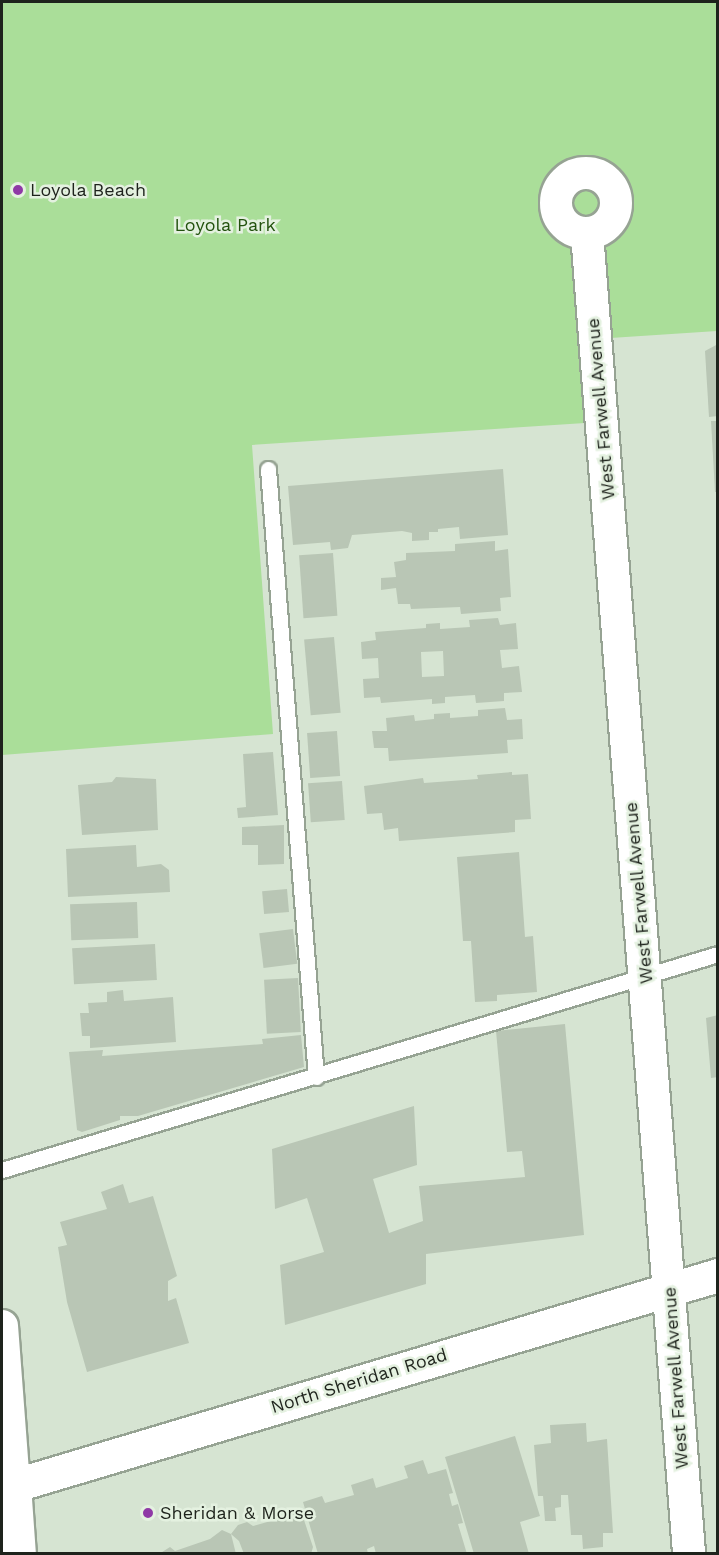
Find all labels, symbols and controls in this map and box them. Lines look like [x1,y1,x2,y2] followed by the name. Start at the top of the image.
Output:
[30,179,146,201] place label: Loyola Beach
[11,183,25,197] marker: Loyola Beach
[174,214,276,236] park label: Loyola Park
[582,317,620,501] street label: West Farwell Avenue
[620,801,658,985] street label: West Farwell Avenue
[659,1286,693,1470] street label: West Farwell Avenue
[268,1344,450,1418] street label: North Sheridan Road
[160,1502,314,1524] place label: Sheridan & Morse
[141,1506,155,1520] marker: Sheridan & Morse

